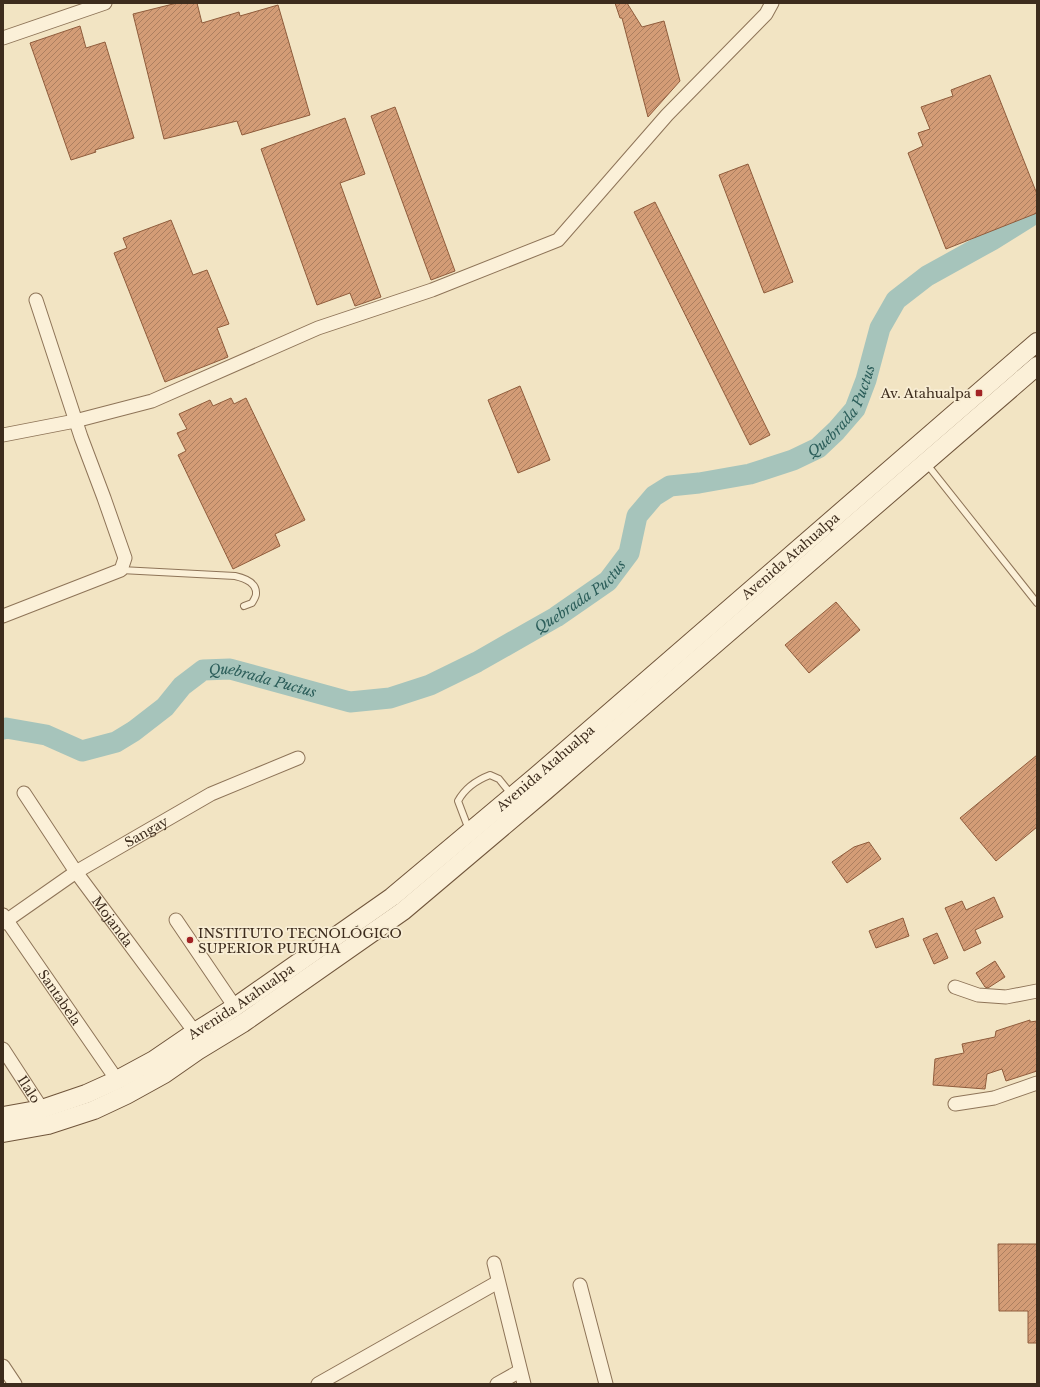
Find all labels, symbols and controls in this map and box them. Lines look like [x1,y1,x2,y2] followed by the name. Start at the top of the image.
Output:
[805,363,879,461] water label: Quebrada Puctus
[880,385,972,402] place label: Av. Atahualpa
[974,388,984,398] marker: Av. Atahualpa
[737,508,843,604] street label: Avenida Atahualpa
[531,556,630,636] water label: Quebrada Puctus
[208,660,318,701] water label: Quebrada Puctus
[492,721,598,815] street label: Avenida Atahualpa
[121,812,172,851] street label: Sangay
[88,893,137,950] street label: Mojanda
[198,925,402,957] place label: INSTITUTO TECNOLÓGICO SUPERIOR PURUHA
[185,935,195,945] marker: INSTITUTO TECNOLÓGICO SUPERIOR PURUHA
[184,959,298,1043] street label: Avenida Atahualpa
[35,966,86,1029] street label: Santabela
[14,1072,44,1106] street label: Ilalo

